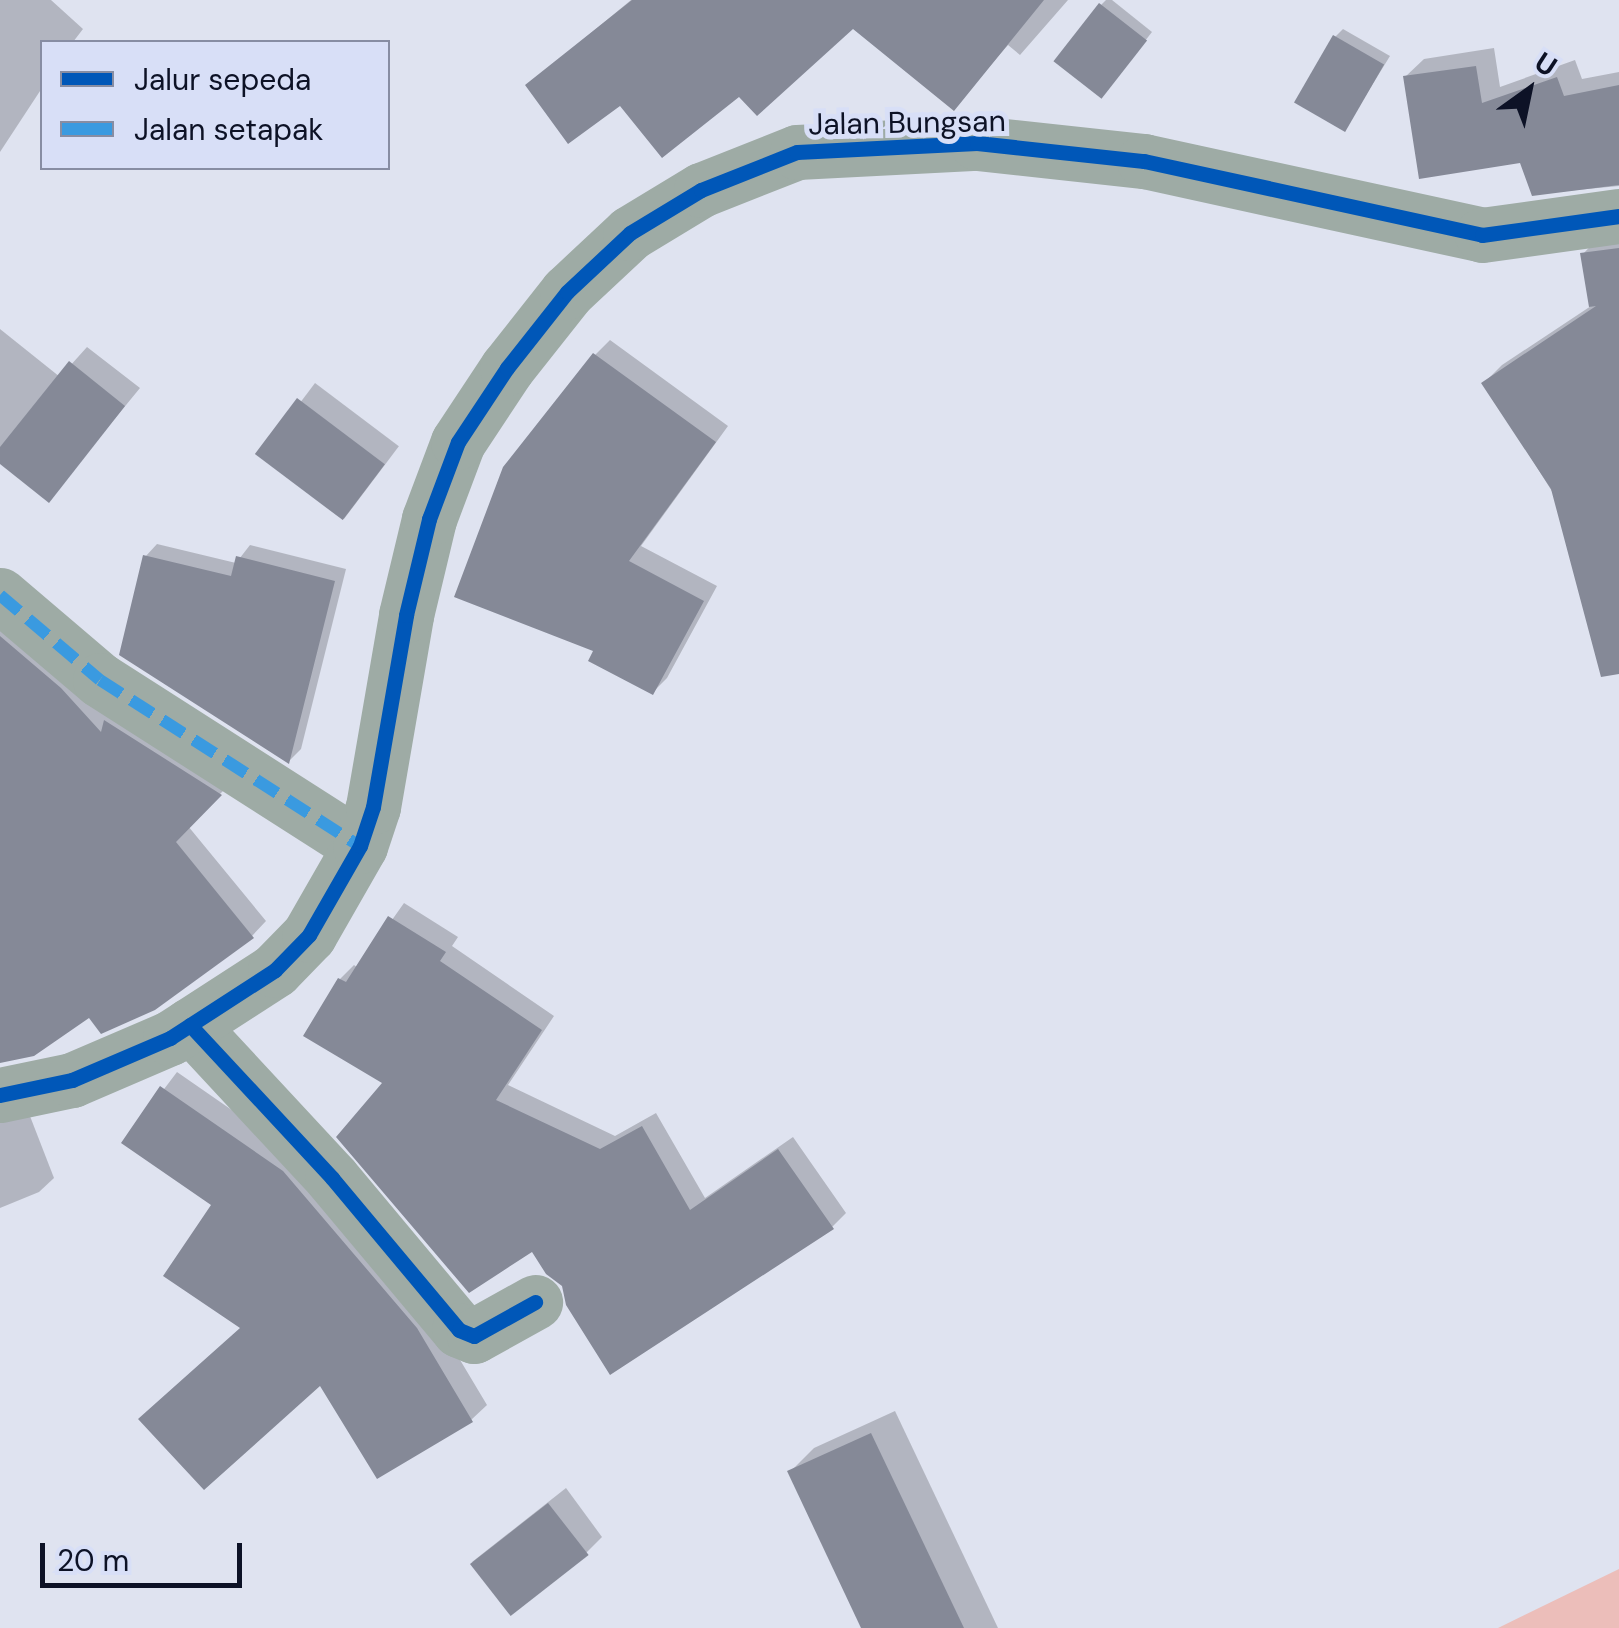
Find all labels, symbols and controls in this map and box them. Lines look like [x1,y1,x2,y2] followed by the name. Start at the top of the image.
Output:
[40,40,390,170] legend
[1479,40,1579,140] north arrow
[1527,44,1564,85] text: U
[134,60,311,99] text: Jalur sepeda
[808,103,1006,143] street label: Jalan Bungsan
[134,110,323,149] text: Jalan setapak
[45,1523,248,1585] scale bar
[57,1541,129,1580] text: 20 m

